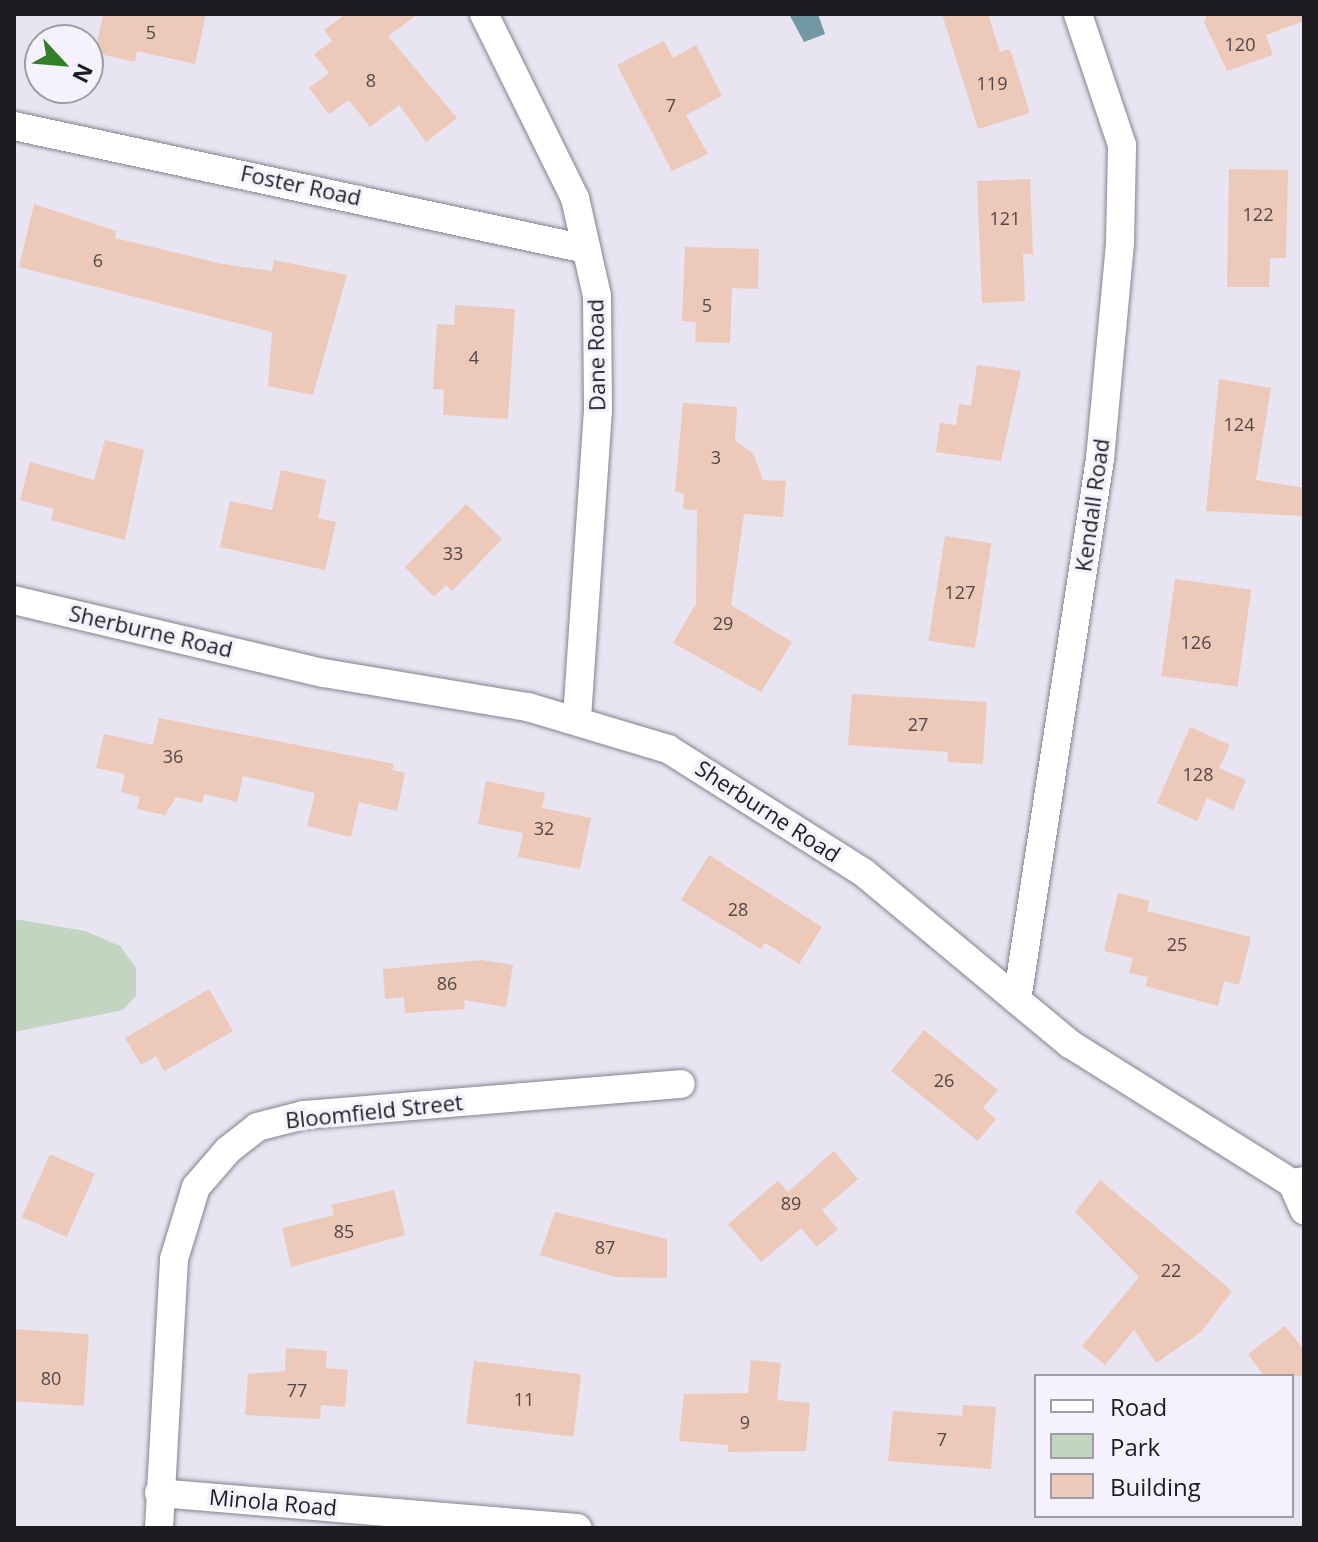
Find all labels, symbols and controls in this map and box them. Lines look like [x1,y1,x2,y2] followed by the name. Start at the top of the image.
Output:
[146,21,156,43] house number: 5
[24,24,104,104] north arrow
[1225,33,1255,55] house number: 120
[66,59,101,88] text: N
[366,69,376,91] house number: 8
[977,72,1007,94] house number: 119
[666,94,676,116] house number: 7
[238,159,364,211] street label: Foster Road
[1243,203,1273,225] house number: 122
[990,207,1020,229] house number: 121
[93,249,103,271] house number: 6
[702,294,712,316] house number: 5
[582,299,610,411] street label: Dane Road
[469,346,479,368] house number: 4
[1224,413,1254,435] house number: 124
[1070,437,1114,573] street label: Kendall Road
[711,446,721,468] house number: 3
[443,542,463,564] house number: 33
[945,581,975,603] house number: 127
[67,599,235,663] street label: Sherburne Road
[713,612,733,634] house number: 29
[1181,631,1211,653] house number: 126
[908,713,928,735] house number: 27
[163,745,183,767] house number: 36
[691,754,845,868] street label: Sherburne Road
[1183,763,1213,785] house number: 128
[534,817,554,839] house number: 32
[728,898,748,920] house number: 28
[1167,933,1187,955] house number: 25
[437,972,457,994] house number: 86
[934,1069,954,1091] house number: 26
[284,1089,464,1133] street label: Bloomfield Street
[781,1192,801,1214] house number: 89
[334,1220,354,1242] house number: 85
[595,1236,615,1258] house number: 87
[1161,1259,1181,1281] house number: 22
[41,1367,61,1389] house number: 80
[1034,1374,1294,1518] legend
[287,1379,307,1401] house number: 77
[514,1388,534,1410] house number: 11
[1110,1390,1167,1423] text: Road
[740,1411,750,1433] house number: 9
[937,1428,947,1450] house number: 7
[1110,1430,1160,1463] text: Park
[1110,1470,1201,1503] text: Building
[208,1483,338,1521] street label: Minola Road

